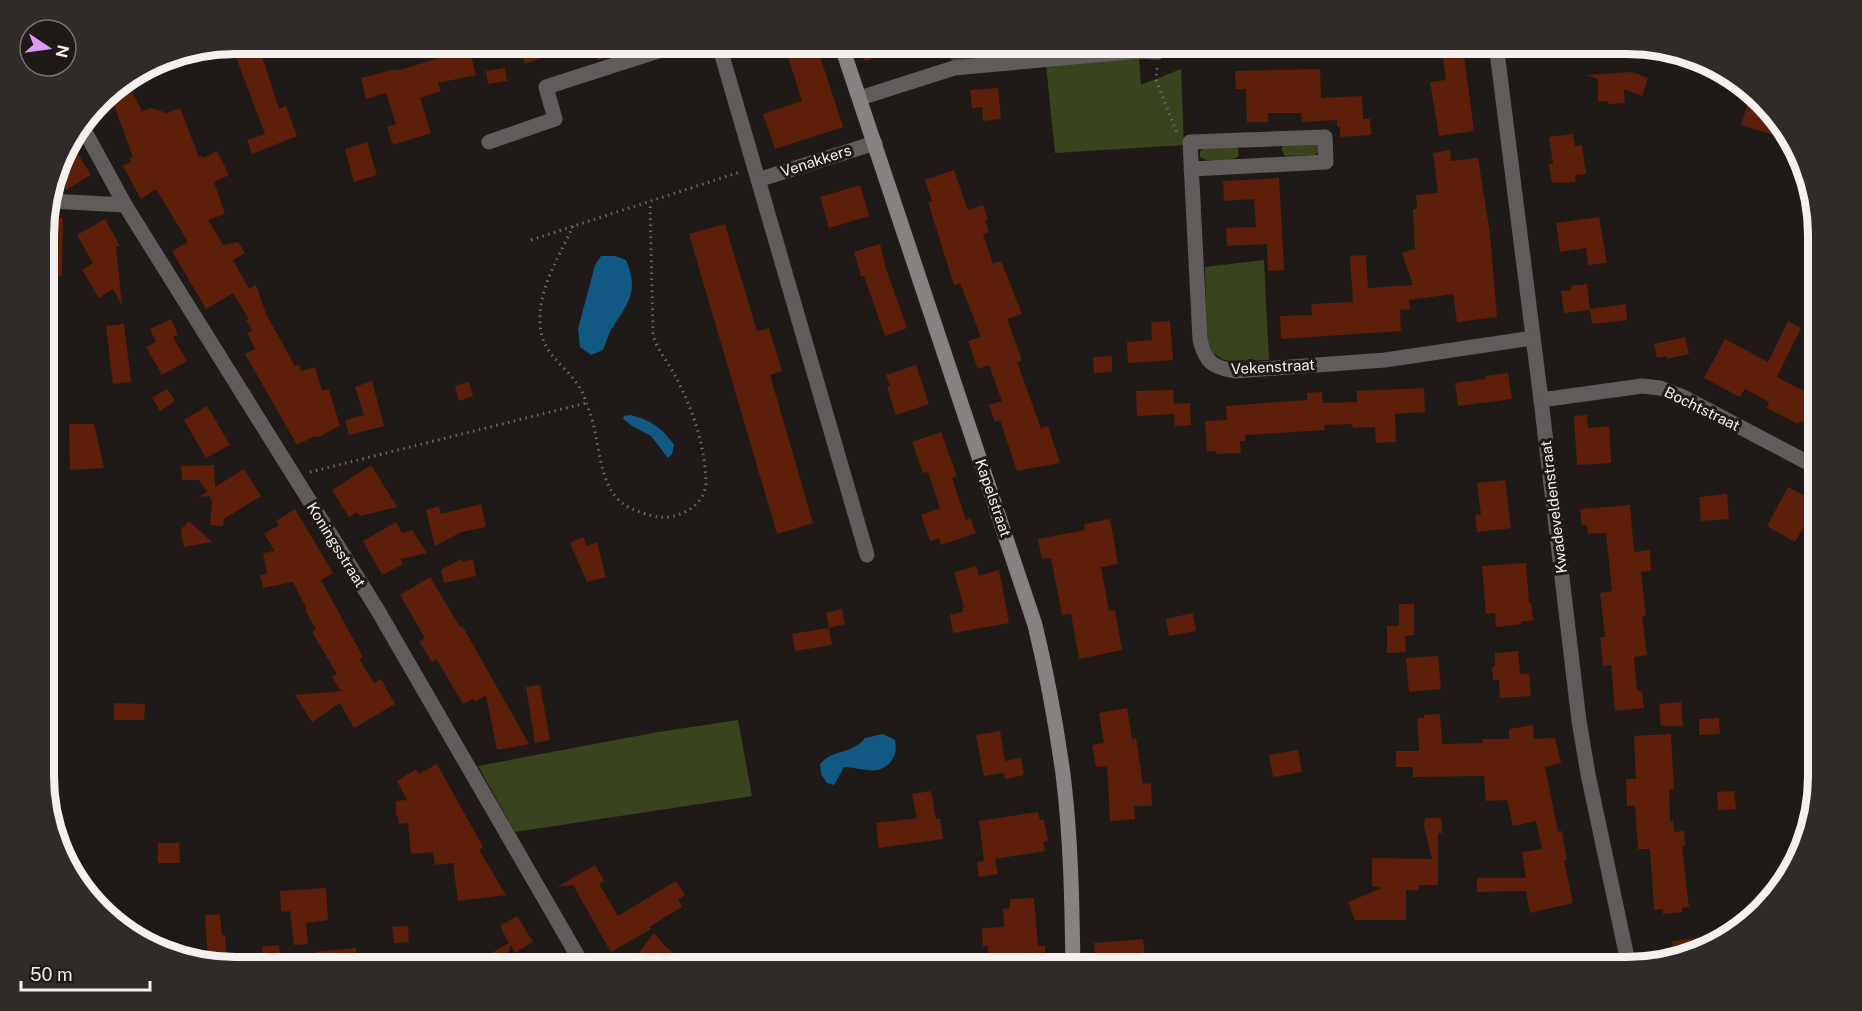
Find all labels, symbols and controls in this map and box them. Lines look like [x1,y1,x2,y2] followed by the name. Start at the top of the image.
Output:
[18,18,78,78] north arrow
[51,43,73,59] text: N
[778,141,853,180] street label: Venakkers
[1231,356,1316,377] street label: Vekenstraat
[1662,383,1743,434] street label: Bochtstraat
[1537,439,1570,574] street label: Kwadeveldenstraat
[972,457,1015,539] street label: Kapelstraat
[304,499,369,590] street label: Koningsstraat
[21,954,150,992] scale bar
[30,964,73,985] text: 50 m

